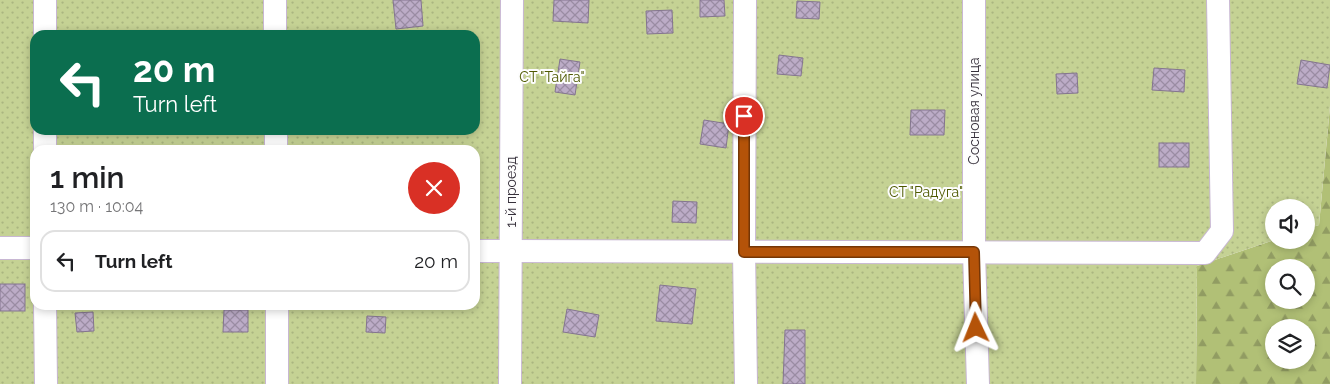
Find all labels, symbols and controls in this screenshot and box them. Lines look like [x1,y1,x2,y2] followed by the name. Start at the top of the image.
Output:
[133,49,215,90] text: 20 m
[50,50,115,115] icon: left
[966,57,982,165] street label: Сосновая улица
[519,69,585,85] park label: СТ "Тайга"
[133,91,217,117] text: Turn left
[723,95,765,137] pin
[730,102,758,130] icon: arrive
[503,156,519,228] street label: 1-й проезд
[50,160,125,195] text: 1 min
[408,162,460,214] button: close
[889,184,963,200] park label: СТ "Радуга"
[50,197,143,216] text: 130 m · 10:04
[1265,199,1315,369] map controls
[1265,199,1315,249] button: sound
[52,247,80,275] icon: left
[95,250,172,272] text: Turn left
[414,250,458,272] text: 20 m
[1265,259,1315,309] button: search
[949,301,1001,353] position arrow
[1265,319,1315,369] button: layers

